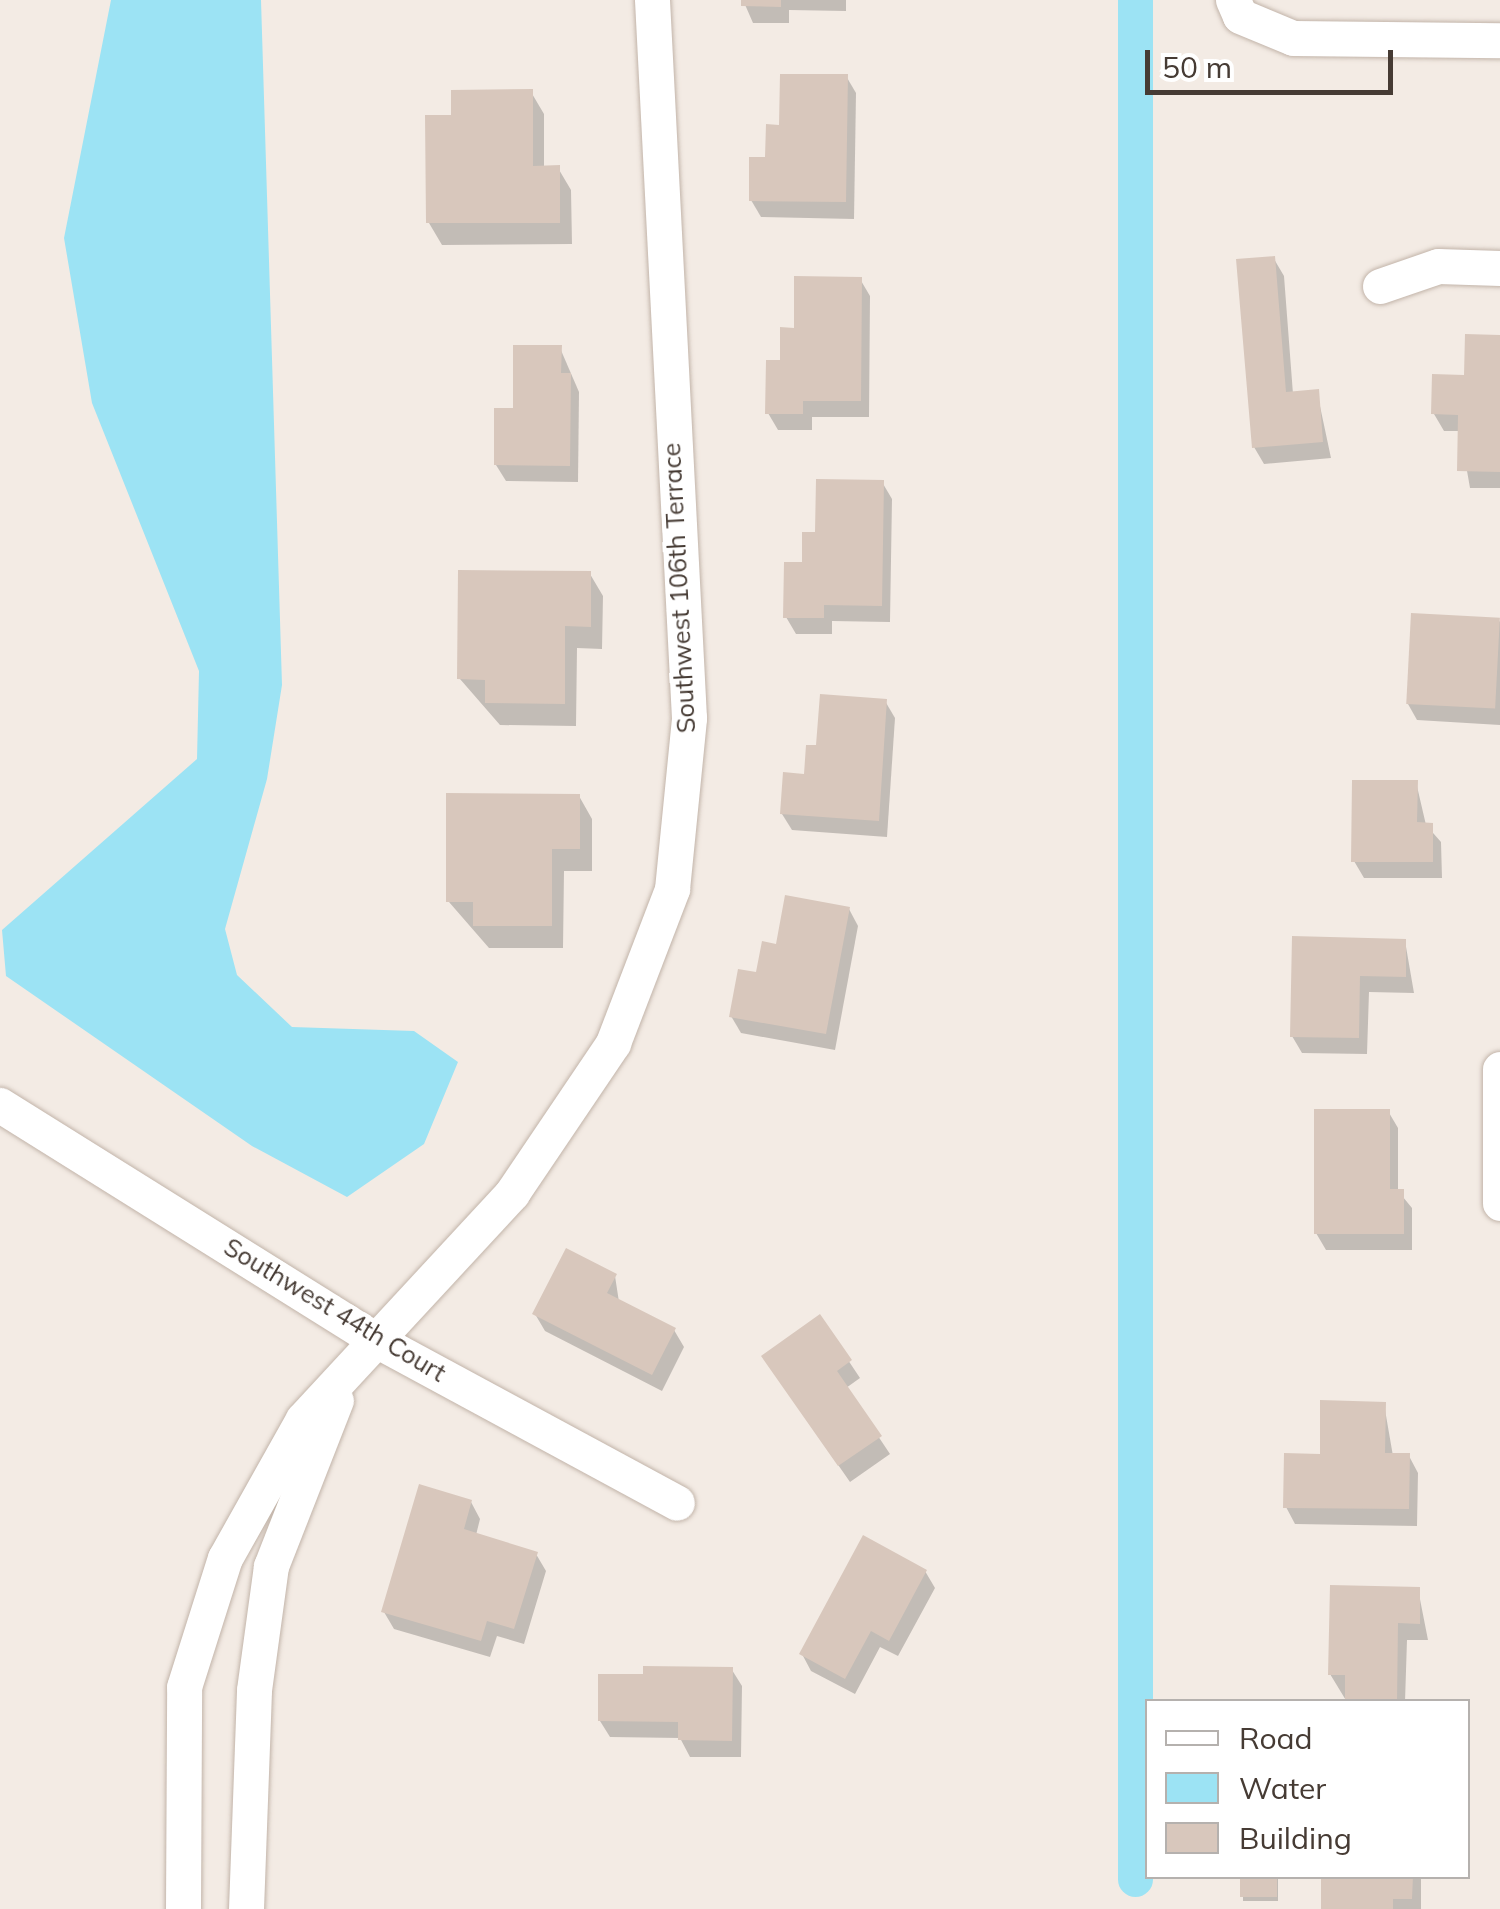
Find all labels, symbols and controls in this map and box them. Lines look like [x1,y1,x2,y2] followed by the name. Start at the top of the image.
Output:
[1150,30,1398,92] scale bar
[1162,48,1232,86] text: 50 m
[656,442,702,734] street label: Southwest 106th Terrace
[219,1232,451,1388] street label: Southwest 44th Court
[1145,1699,1470,1879] legend
[1239,1719,1313,1757] text: Road
[1239,1769,1326,1807] text: Water
[1239,1819,1352,1857] text: Building

